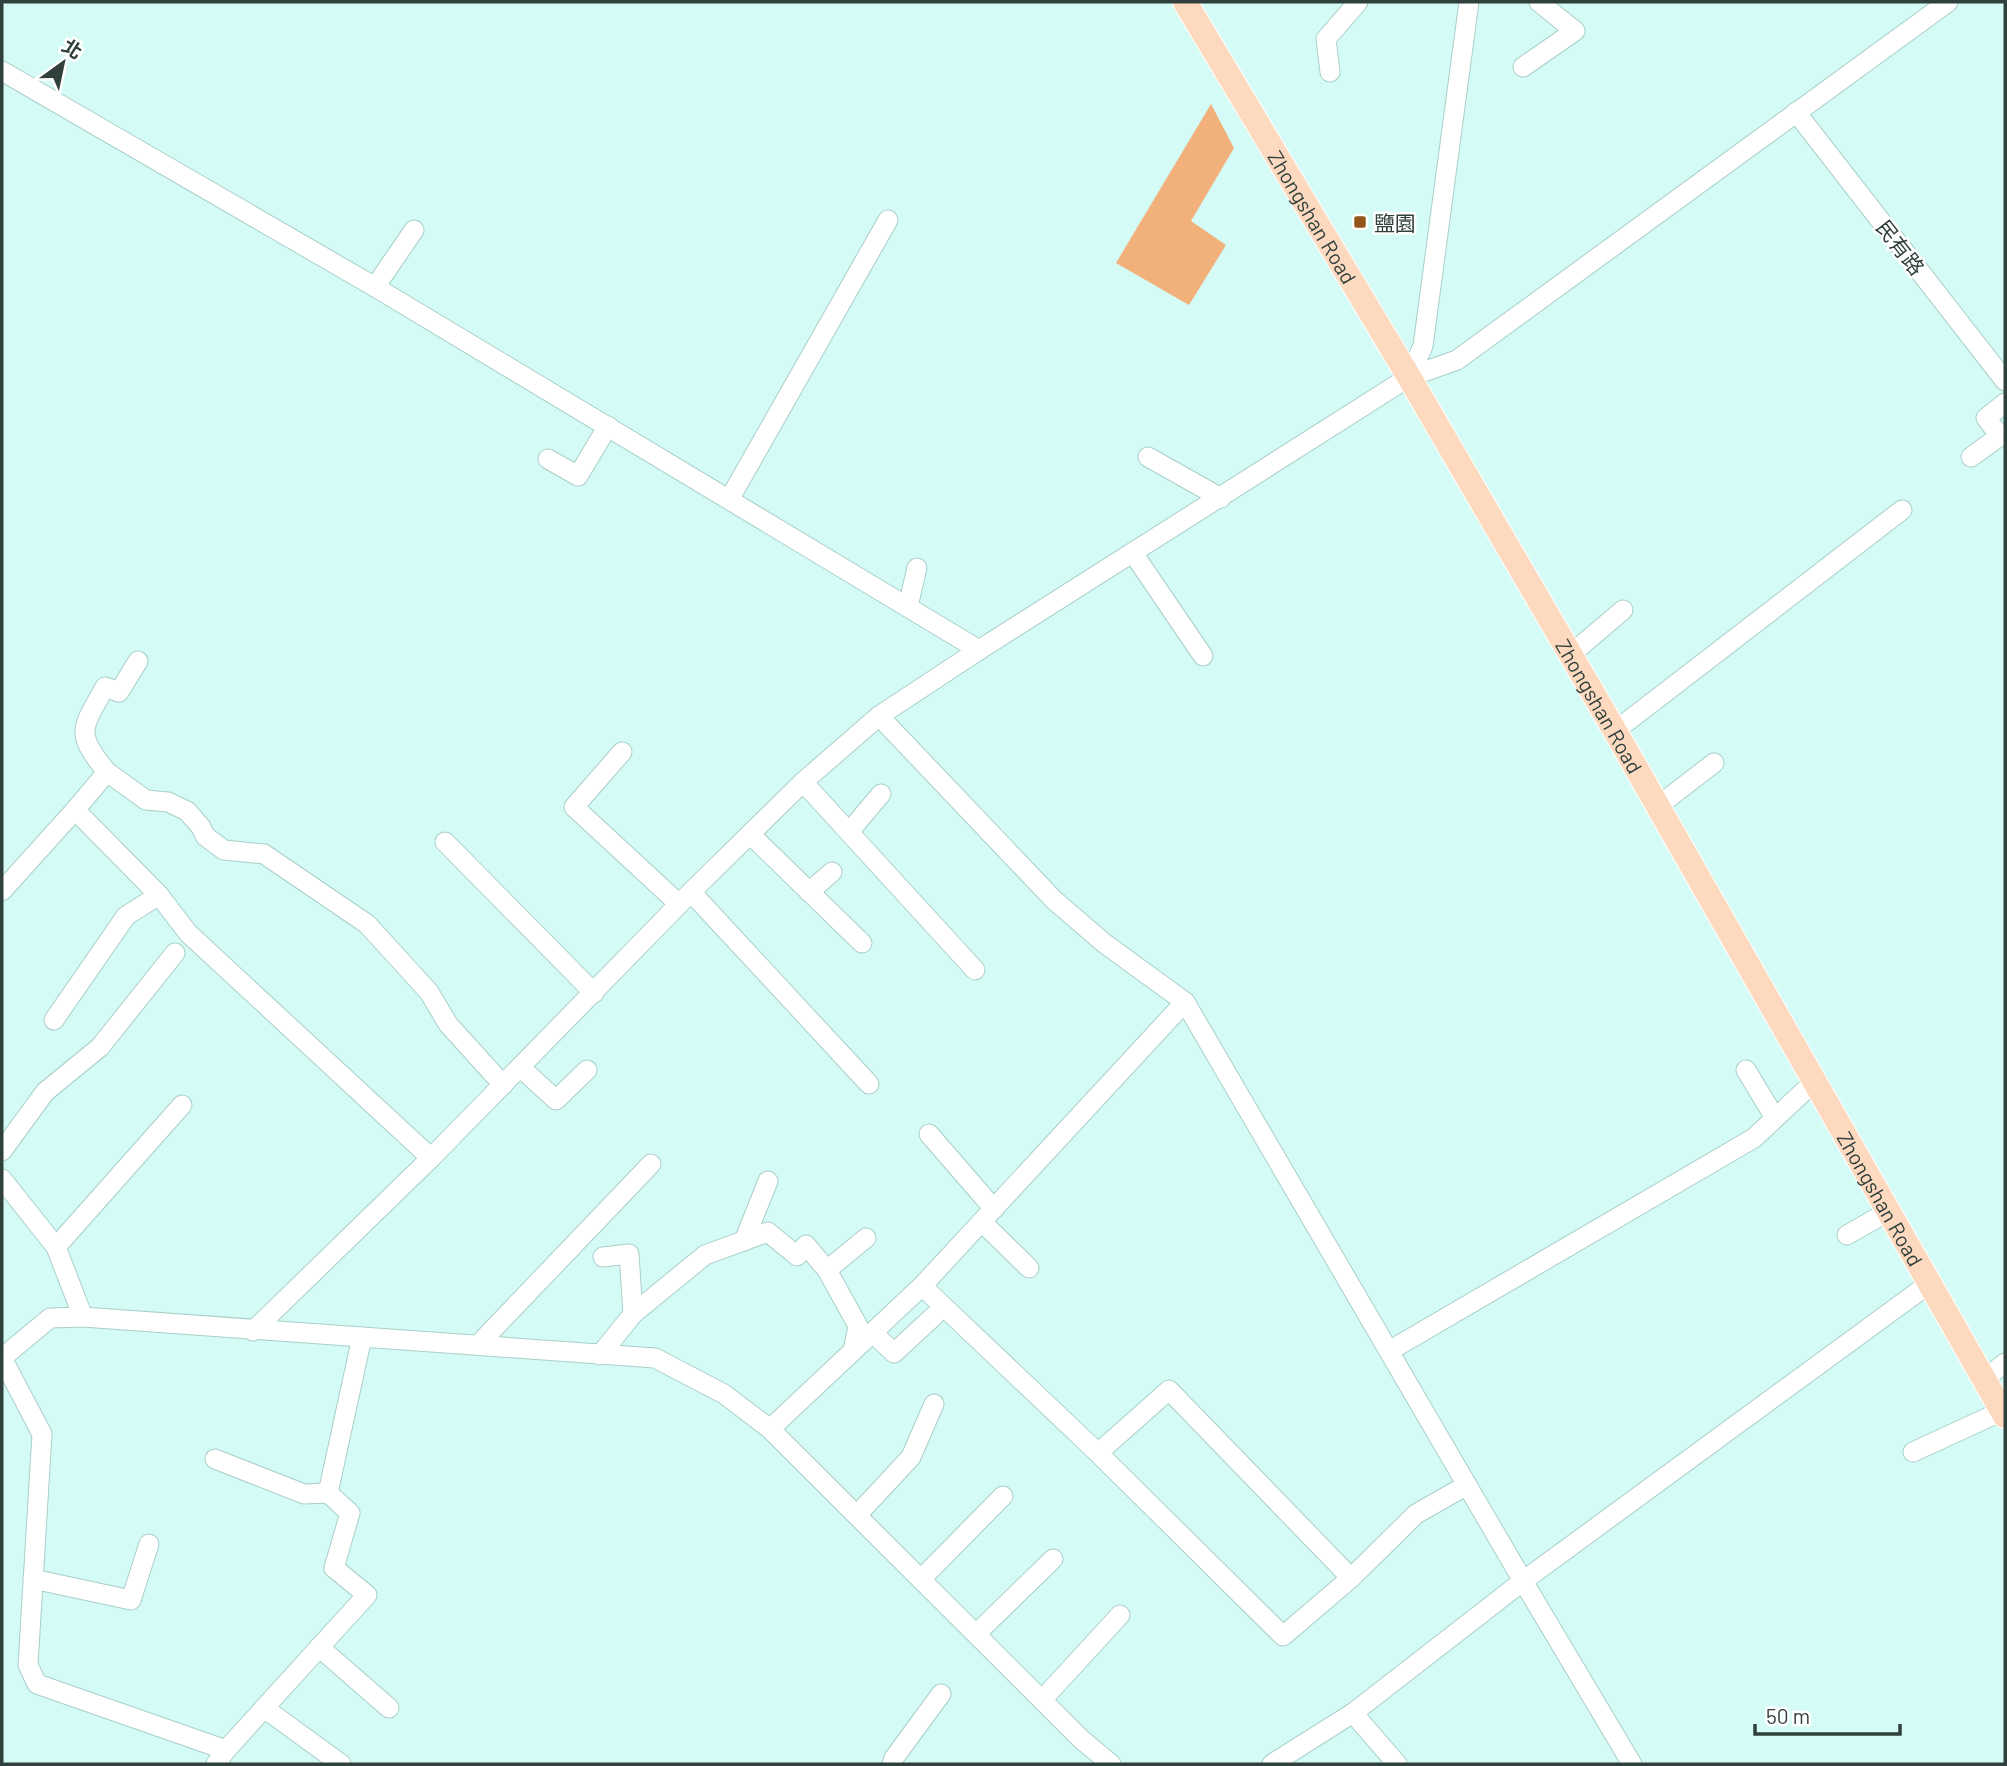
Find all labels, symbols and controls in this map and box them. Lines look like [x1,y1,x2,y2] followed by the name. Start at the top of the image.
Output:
[28,28,98,98] north arrow
[58,34,87,63] text: 北
[1264,146,1363,288] street label: Zhongshan Road
[1374,210,1416,235] place label: 鹽園
[1352,214,1368,230] marker: 鹽園
[1872,214,1930,280] street label: 民有路
[1552,634,1649,777] street label: Zhongshan Road
[1833,1127,1929,1270] street label: Zhongshan Road
[1755,1692,1900,1736] scale bar
[1766,1703,1810,1728] text: 50 m

